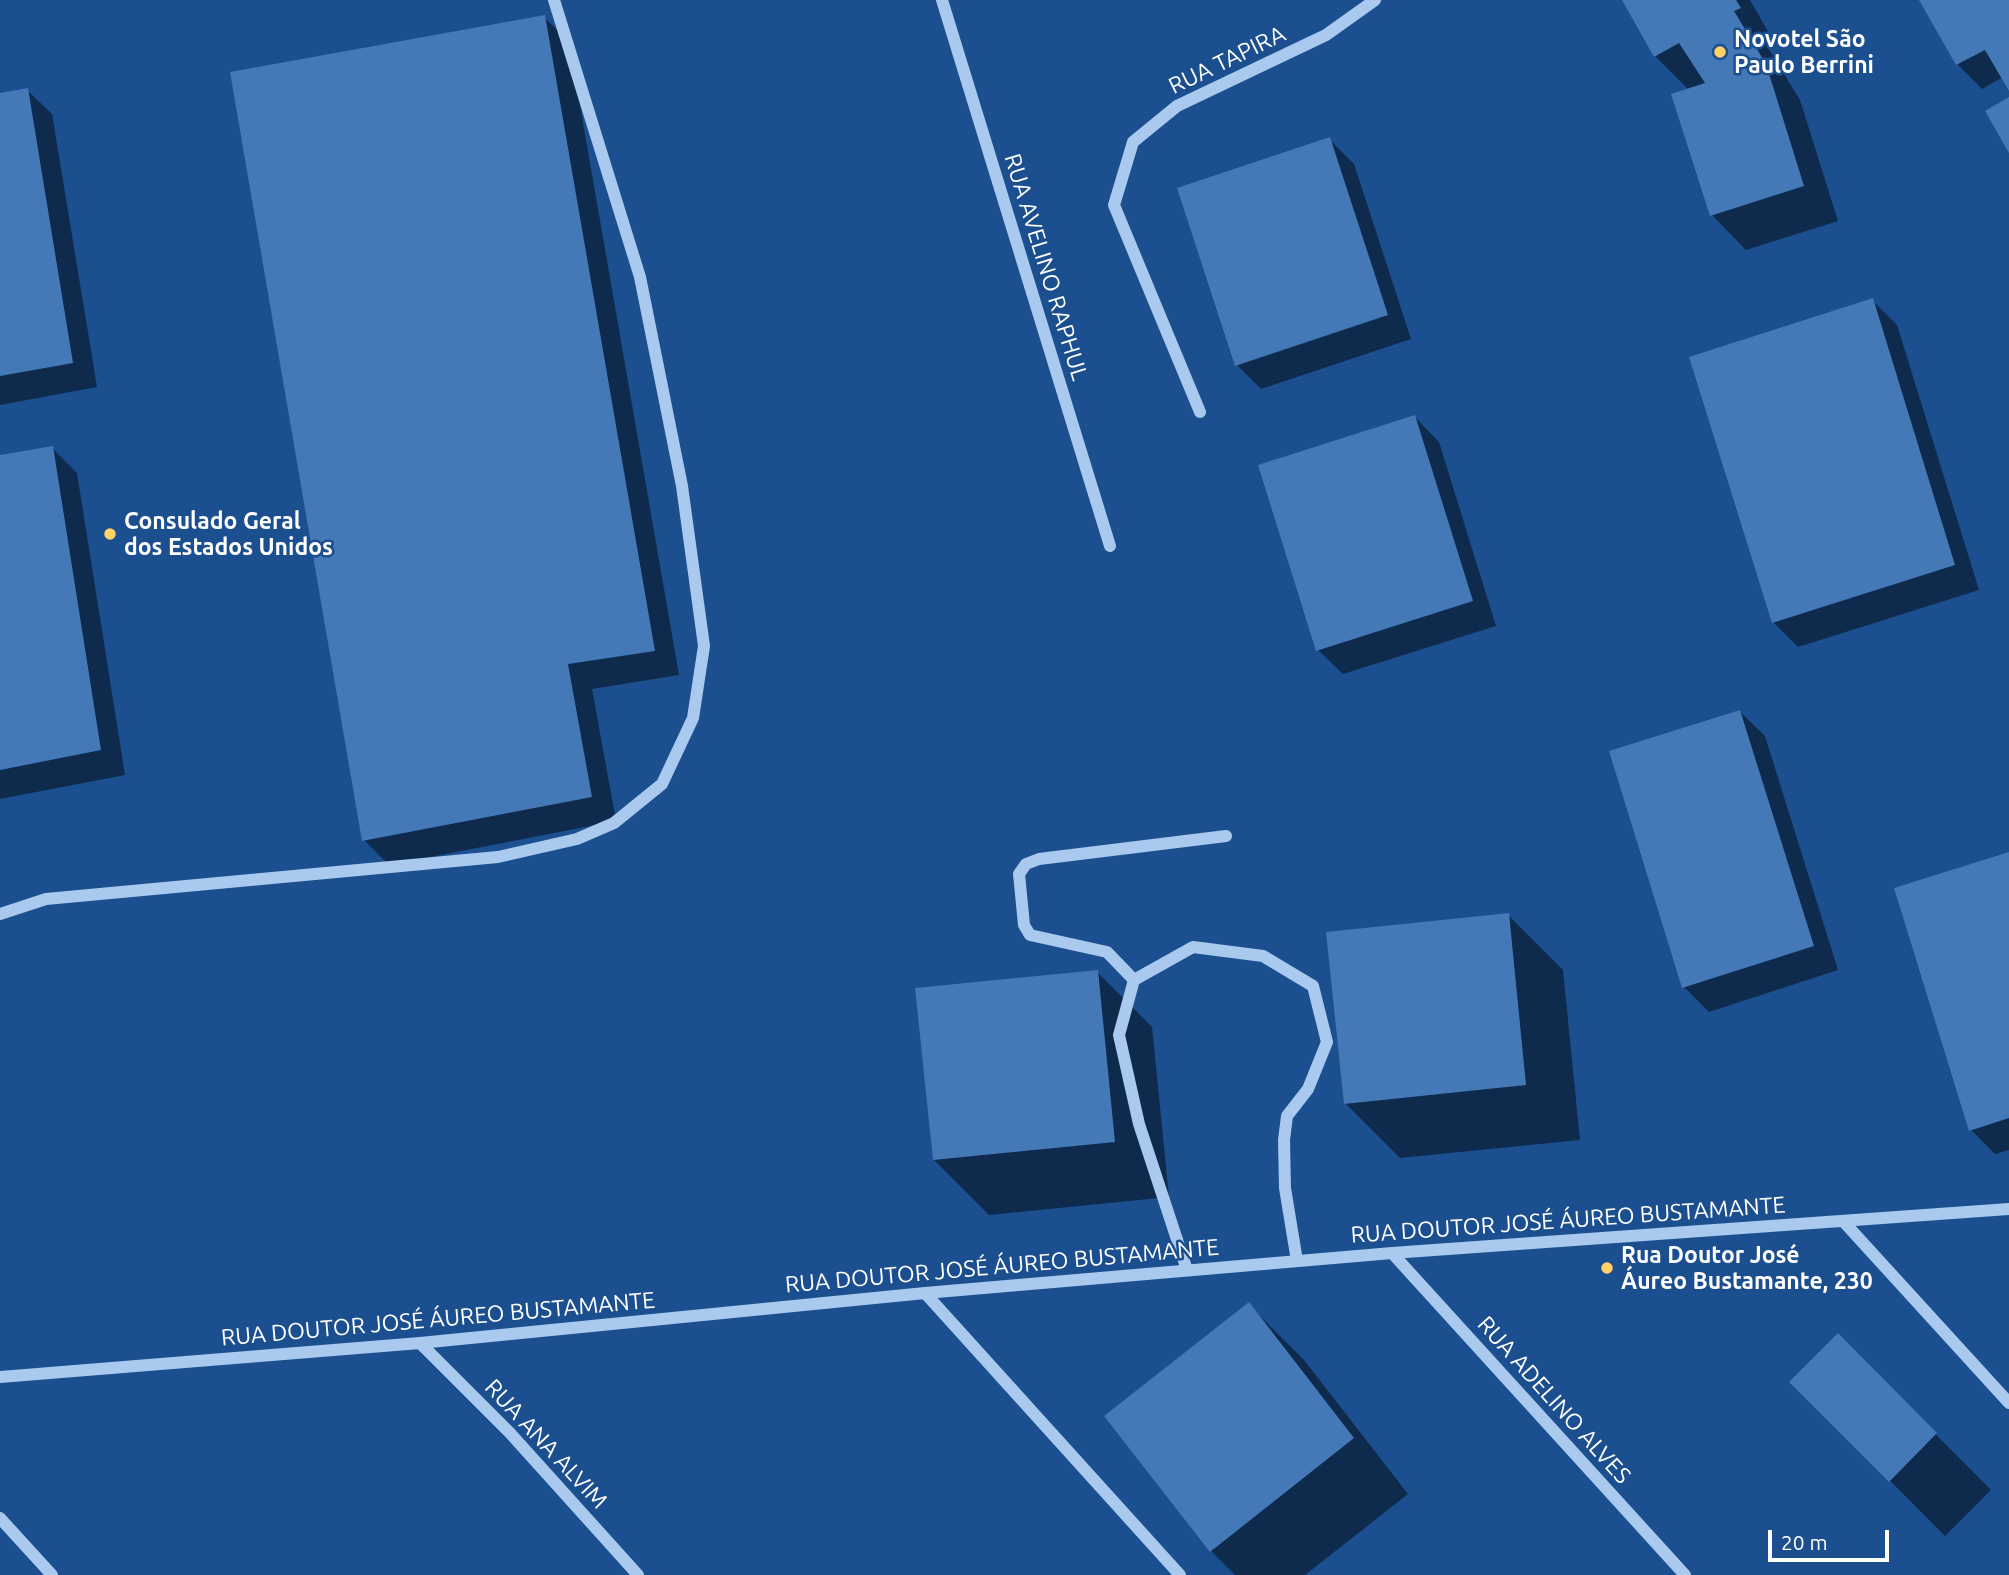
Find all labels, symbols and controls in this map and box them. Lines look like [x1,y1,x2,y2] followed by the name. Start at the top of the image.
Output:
[1164,20,1290,100] street label: RUA TAPIRA
[1734,25,1874,79] place label: Novotel São Paulo Berrini
[1712,44,1728,60] marker: Novotel São Paulo Berrini
[998,150,1094,384] street label: RUA AVELINO RAPHUL
[124,507,333,561] place label: Consulado Geral dos Estados Unidos
[102,526,118,542] marker: Consulado Geral dos Estados Unidos
[1350,1191,1786,1249] street label: RUA DOUTOR JOSÉ ÁUREO BUSTAMANTE
[784,1233,1220,1299] street label: RUA DOUTOR JOSÉ ÁUREO BUSTAMANTE
[1621,1241,1873,1295] place label: Rua Doutor José Áureo Bustamante, 230
[1599,1260,1615,1276] marker: Rua Doutor José Áureo Bustamante, 230
[220,1286,656,1352] street label: RUA DOUTOR JOSÉ ÁUREO BUSTAMANTE
[1472,1311,1636,1489] street label: RUA ADELINO ALVES
[479,1374,613,1514] street label: RUA ANA ALVIM
[1771,1516,1892,1560] scale bar
[1781,1530,1828,1554] text: 20 m

